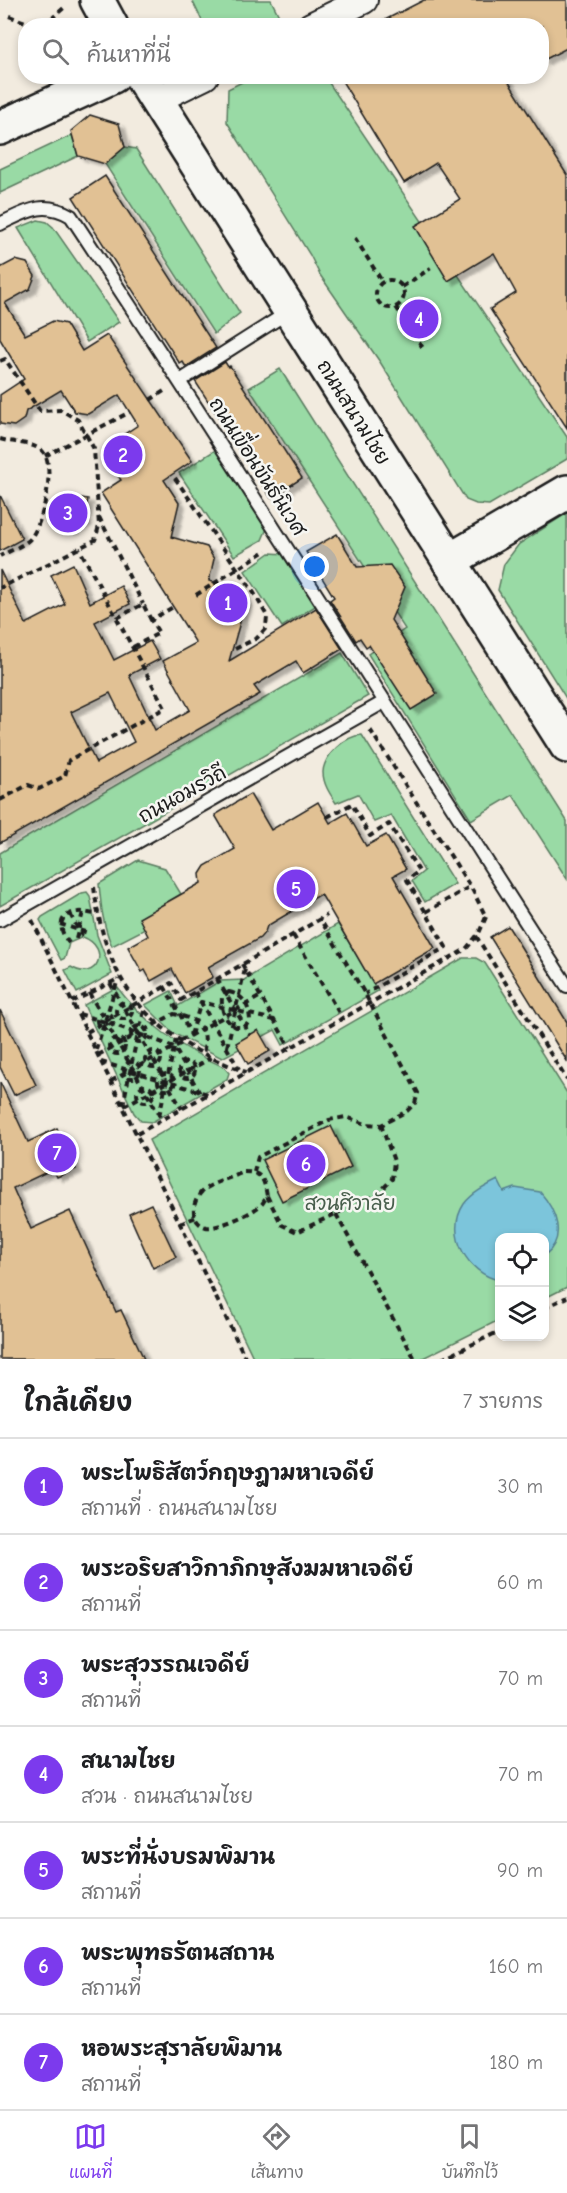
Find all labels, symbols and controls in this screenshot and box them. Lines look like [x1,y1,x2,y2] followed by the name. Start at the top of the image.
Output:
[18,18,549,84] search box
[39,35,72,68] icon: search
[87,42,171,68] text: ค้นหาที่นี่
[400,296,438,342] pin: 4
[312,354,397,469] street label: ถนนสนามไชย
[204,389,318,541] street label: ถนนเขื่อนขันธ์นิเวศ
[104,432,142,478] pin: 2
[48,490,88,536] pin: 3
[300,552,329,581] your location
[208,580,248,626] pin: 1
[134,760,230,828] street label: ถนนอมรวิถี
[276,866,316,912] pin: 5
[38,1130,76,1176] pin: 7
[286,1142,326,1186] pin: 6
[304,1191,396,1215] park label: สวนศิวาลัย
[495,1233,549,1341] map controls
[495,1233,549,1287] button: locate
[495,1287,549,1341] button: layers
[24,1388,132,1418] text: ใกล้เคียง
[463,1390,543,1413] text: 7 รายการ
[81,1460,374,1486] text: พระโพธิสัตว์กฤษฎามหาเจดีย์
[40,1475,47,1498] text: 1
[497,1475,543,1498] text: 30 m
[81,1497,278,1520] text: สถานที่ · ถนนสนามไชย
[81,1556,413,1582] text: พระอริยสาวิกาภิกษุสังฆมหาเจดีย์
[39,1571,48,1594] text: 2
[497,1571,543,1594] text: 60 m
[81,1593,141,1616] text: สถานที่
[81,1652,250,1678] text: พระสุวรรณเจดีย์
[39,1667,48,1690] text: 3
[498,1667,543,1690] text: 70 m
[81,1689,141,1712] text: สถานที่
[81,1748,176,1774] text: สนามไชย
[39,1763,48,1786] text: 4
[498,1763,543,1786] text: 70 m
[81,1785,253,1808] text: สวน · ถนนสนามไชย
[81,1844,275,1870] text: พระที่นั่งบรมพิมาน
[38,1859,49,1882] text: 5
[497,1859,543,1882] text: 90 m
[81,1881,141,1904] text: สถานที่
[81,1940,274,1966] text: พระพุทธรัตนสถาน
[38,1955,49,1978] text: 6
[489,1955,543,1978] text: 160 m
[81,1977,141,2000] text: สถานที่
[81,2036,282,2062] text: หอพระสุราลัยพิมาน
[39,2051,48,2074] text: 7
[489,2051,543,2074] text: 180 m
[81,2073,141,2096] text: สถานที่
[69,2120,112,2184] tab: แผนที่
[250,2120,303,2184] tab: เส้นทาง
[442,2120,498,2184] tab: บันทึกไว้

